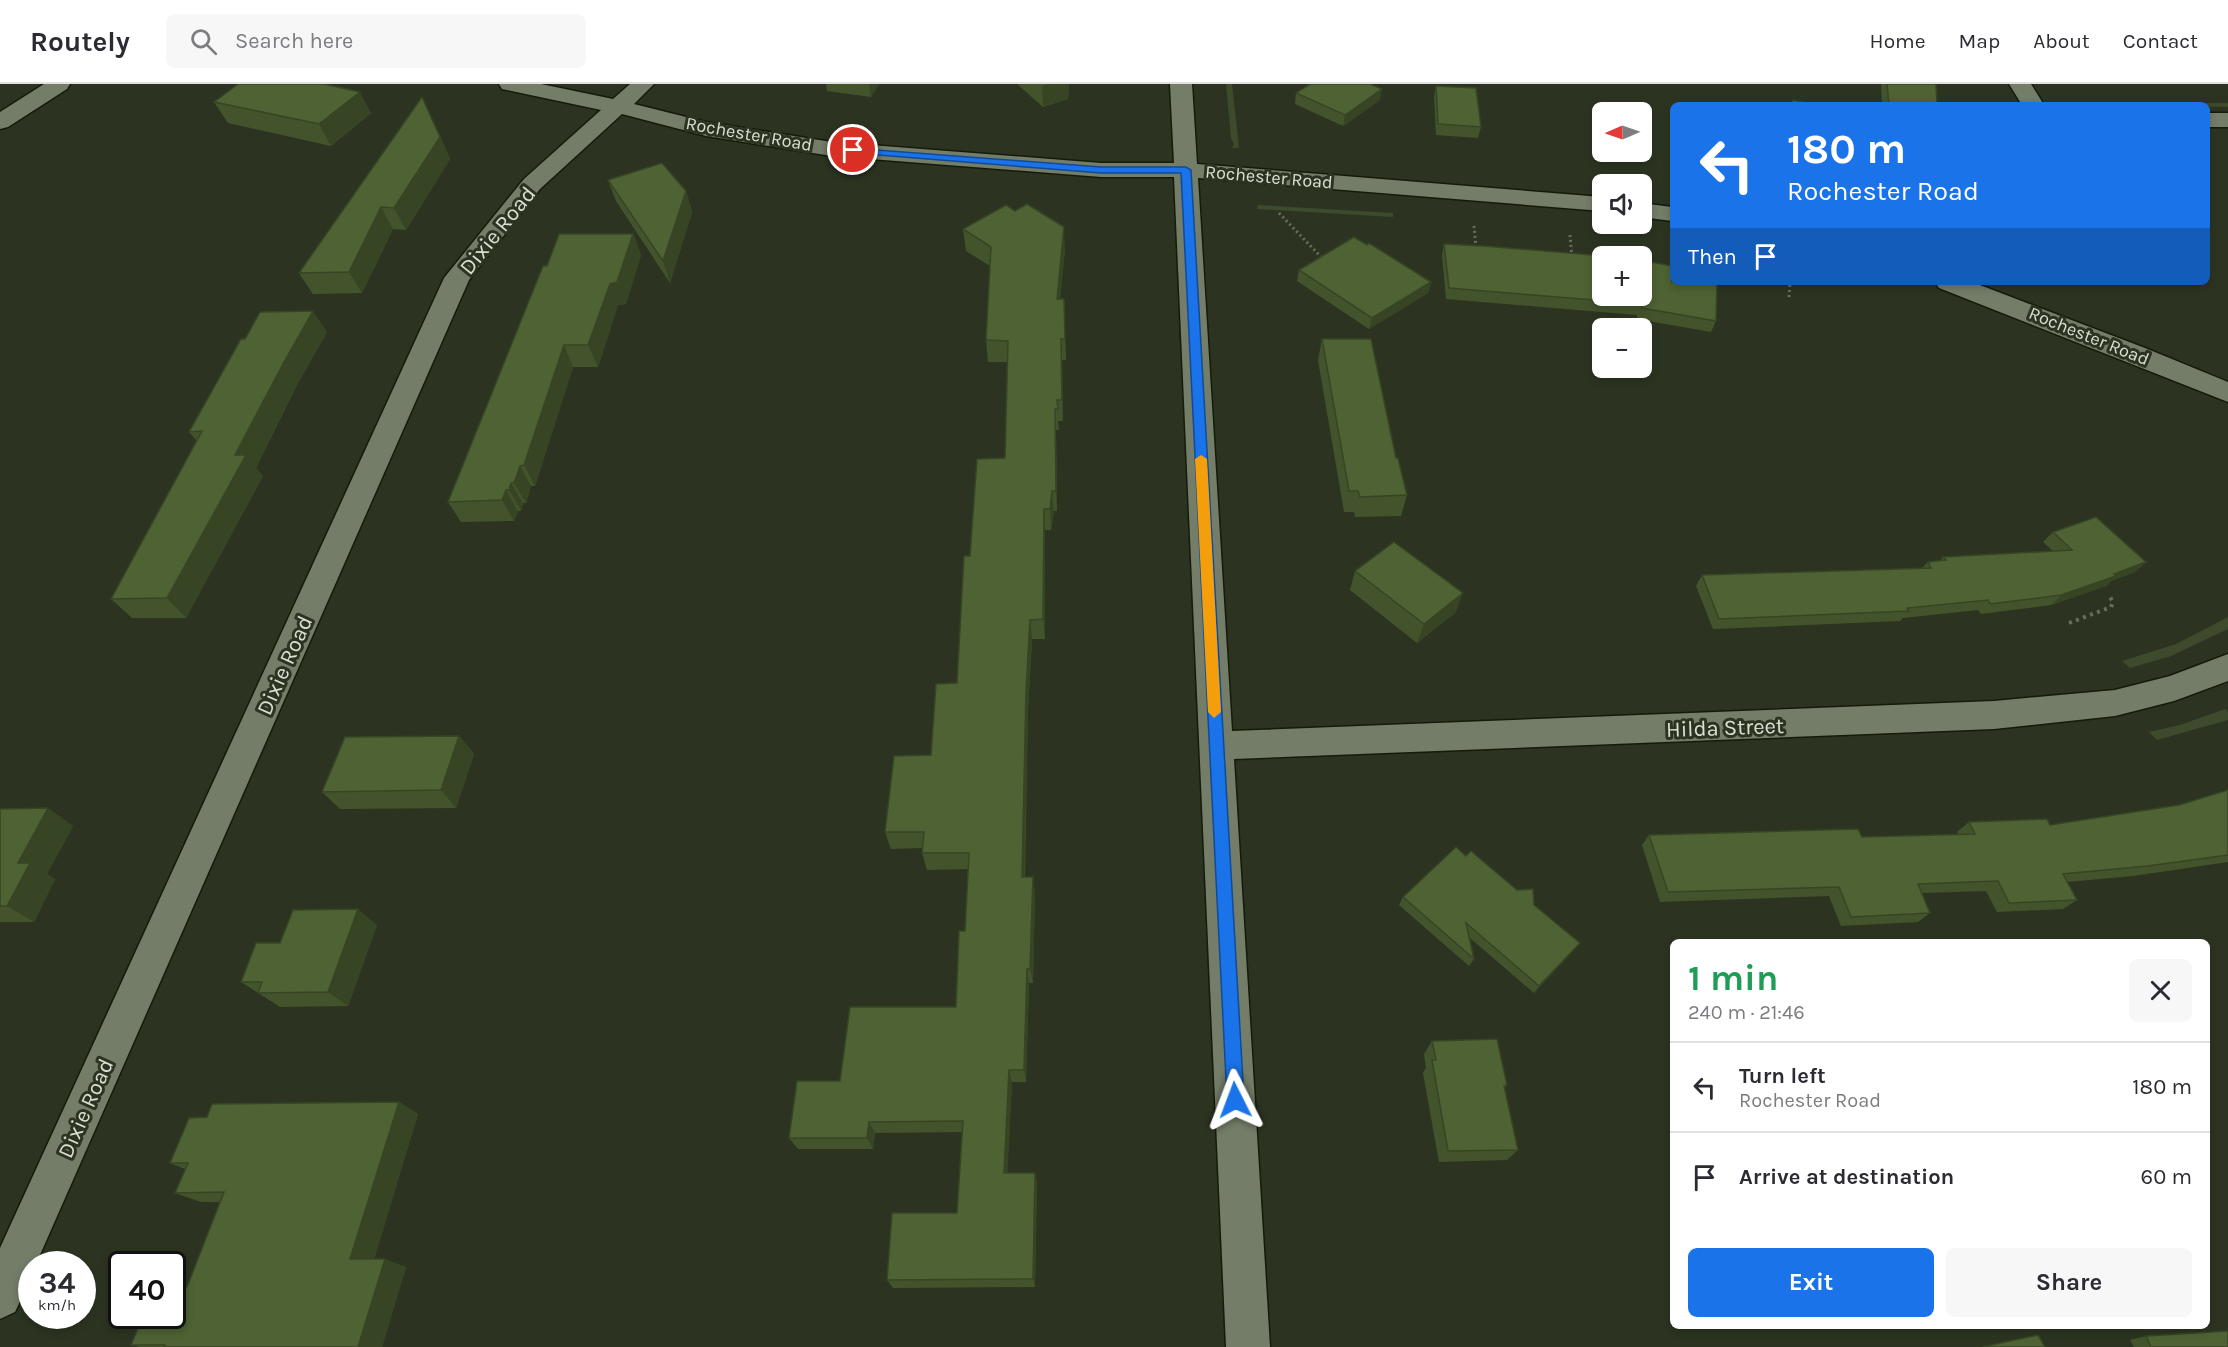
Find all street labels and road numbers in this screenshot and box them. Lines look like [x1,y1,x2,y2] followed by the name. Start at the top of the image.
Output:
[684,112,814,156] street label: Rochester Road
[1204,160,1334,194] street label: Rochester Road
[454,181,541,280] street label: Dixie Road
[2026,302,2152,370] street label: Rochester Road
[251,612,318,719] street label: Dixie Road
[1666,713,1785,743] street label: Hilda Street
[52,1055,119,1162] street label: Dixie Road

